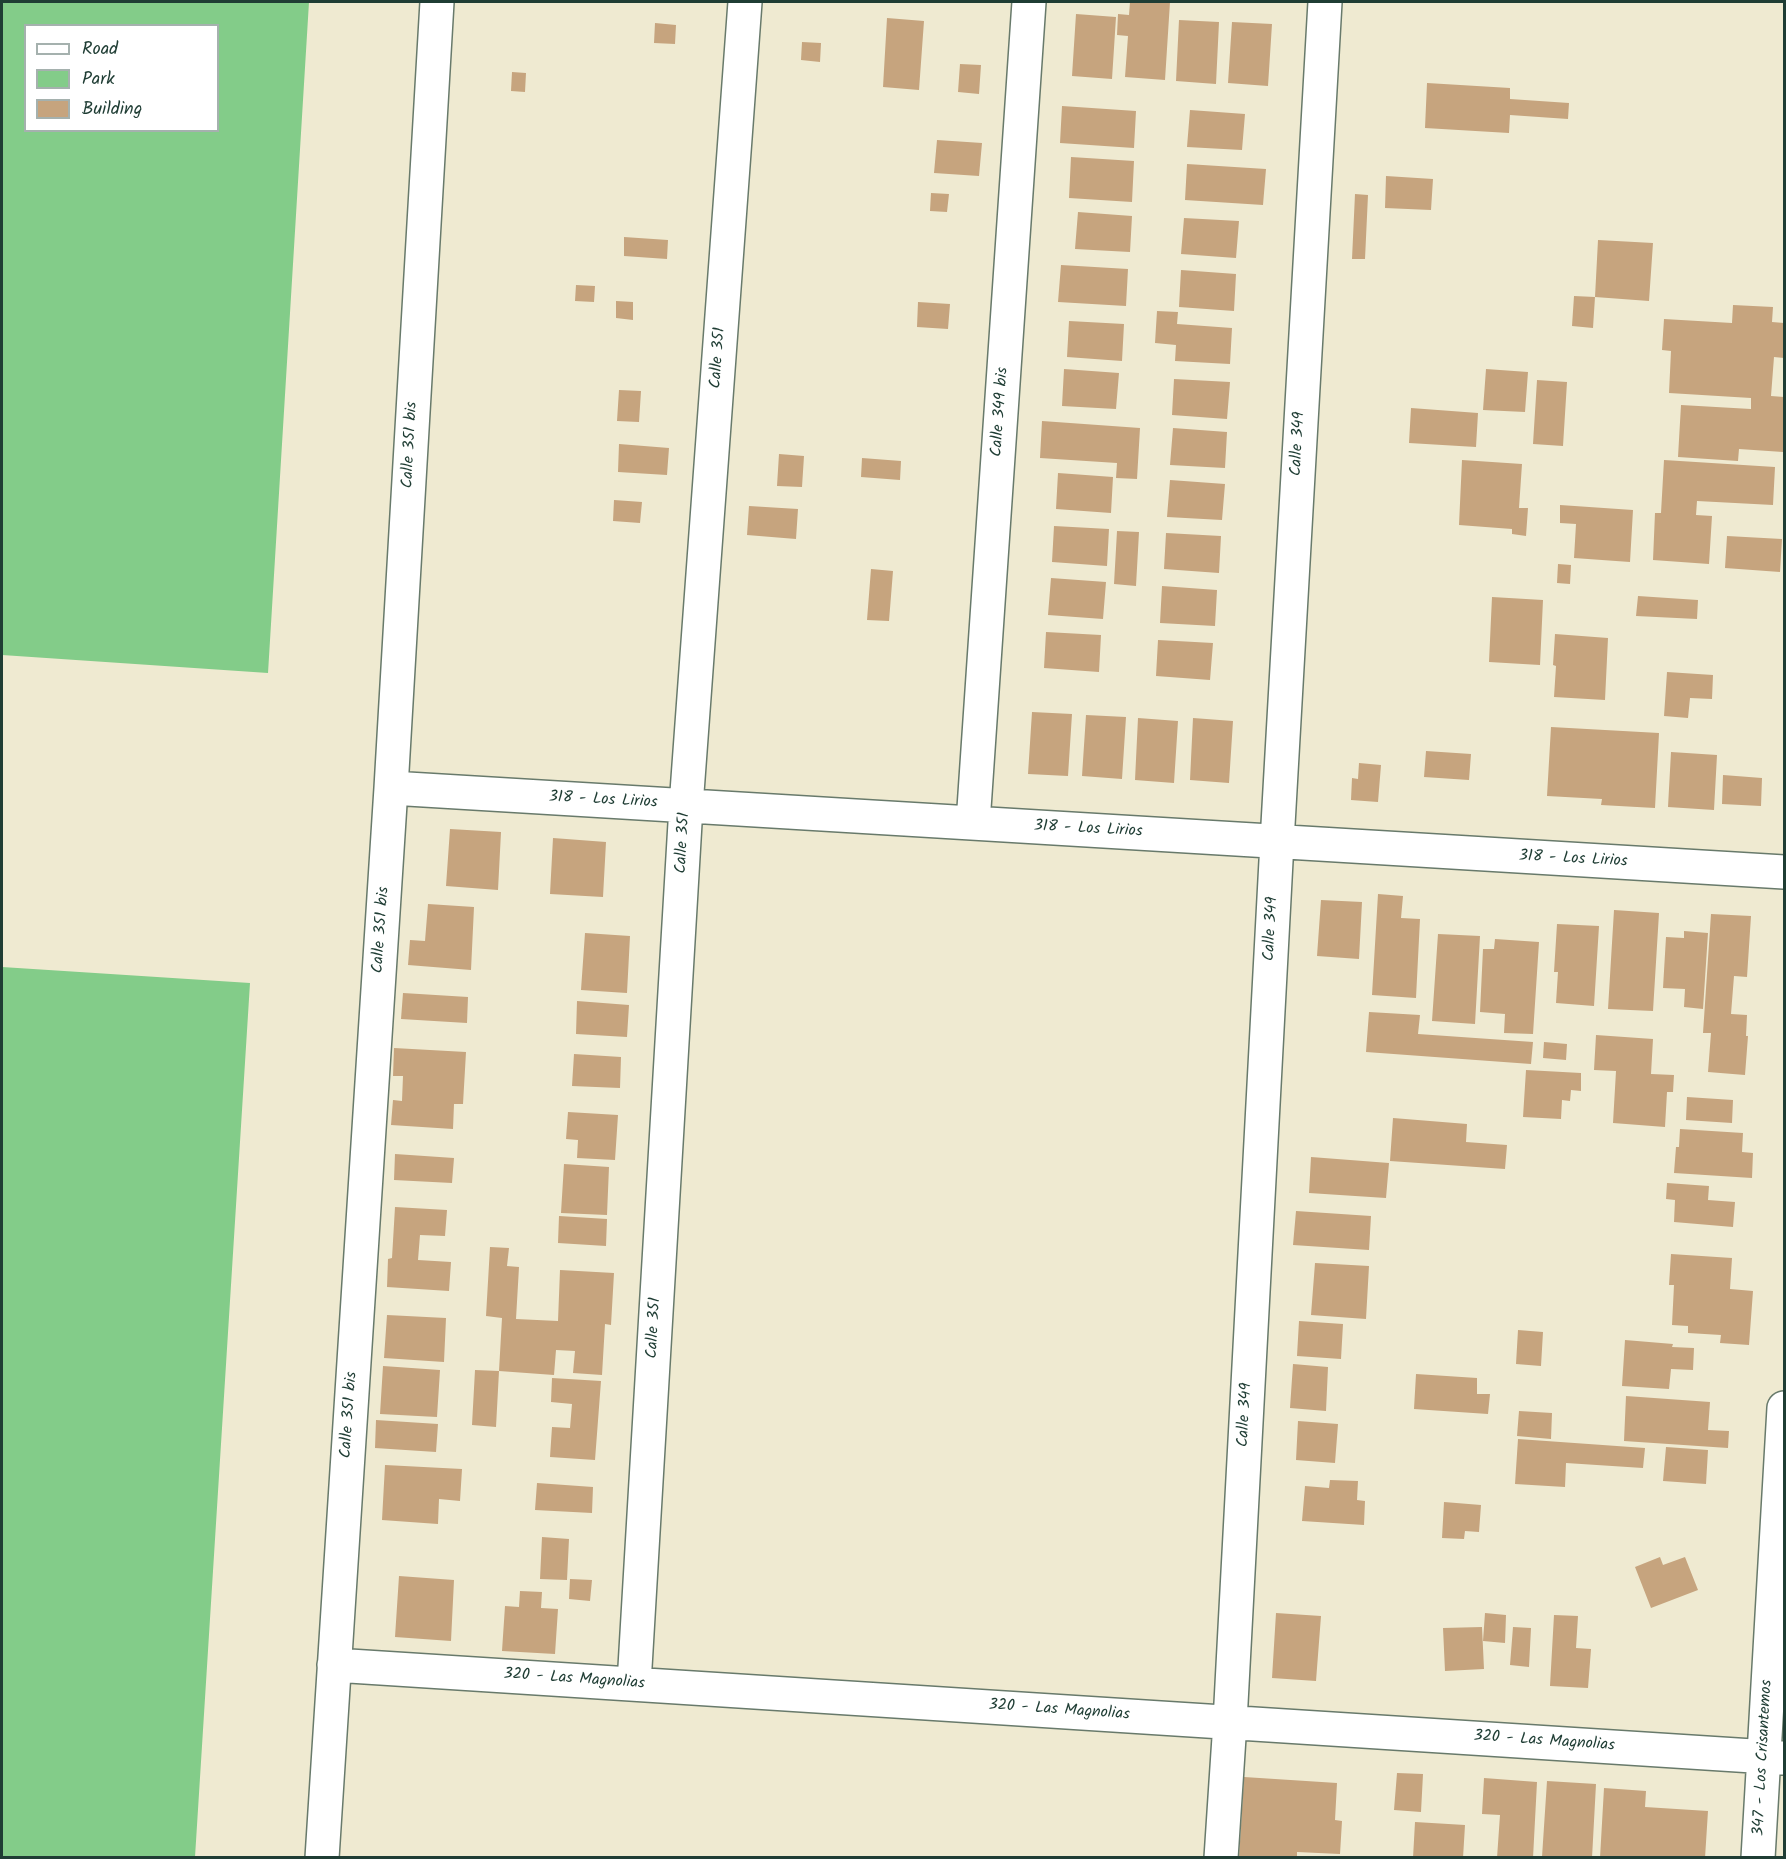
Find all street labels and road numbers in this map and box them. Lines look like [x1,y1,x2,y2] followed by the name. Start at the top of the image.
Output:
[707,327,731,389] street label: Calle 351
[988,367,1014,457] street label: Calle 349 bis
[399,401,423,489] street label: Calle 351 bis
[1288,411,1310,477] street label: Calle 349
[548,789,658,813] street label: 318 - Los Lirios
[673,812,695,874] street label: Calle 351
[1033,818,1143,842] street label: 318 - Los Lirios
[1518,848,1628,872] street label: 318 - Los Lirios
[369,886,395,974] street label: Calle 351 bis
[1261,896,1283,962] street label: Calle 349
[644,1297,666,1359] street label: Calle 351
[337,1371,363,1459] street label: Calle 351 bis
[1235,1382,1257,1448] street label: Calle 349
[503,1665,645,1695] street label: 320 - Las Magnolias
[1750,1679,1778,1837] street label: 347 - Los Crisantemos
[988,1696,1130,1726] street label: 320 - Las Magnolias
[1473,1727,1615,1757] street label: 320 - Las Magnolias

